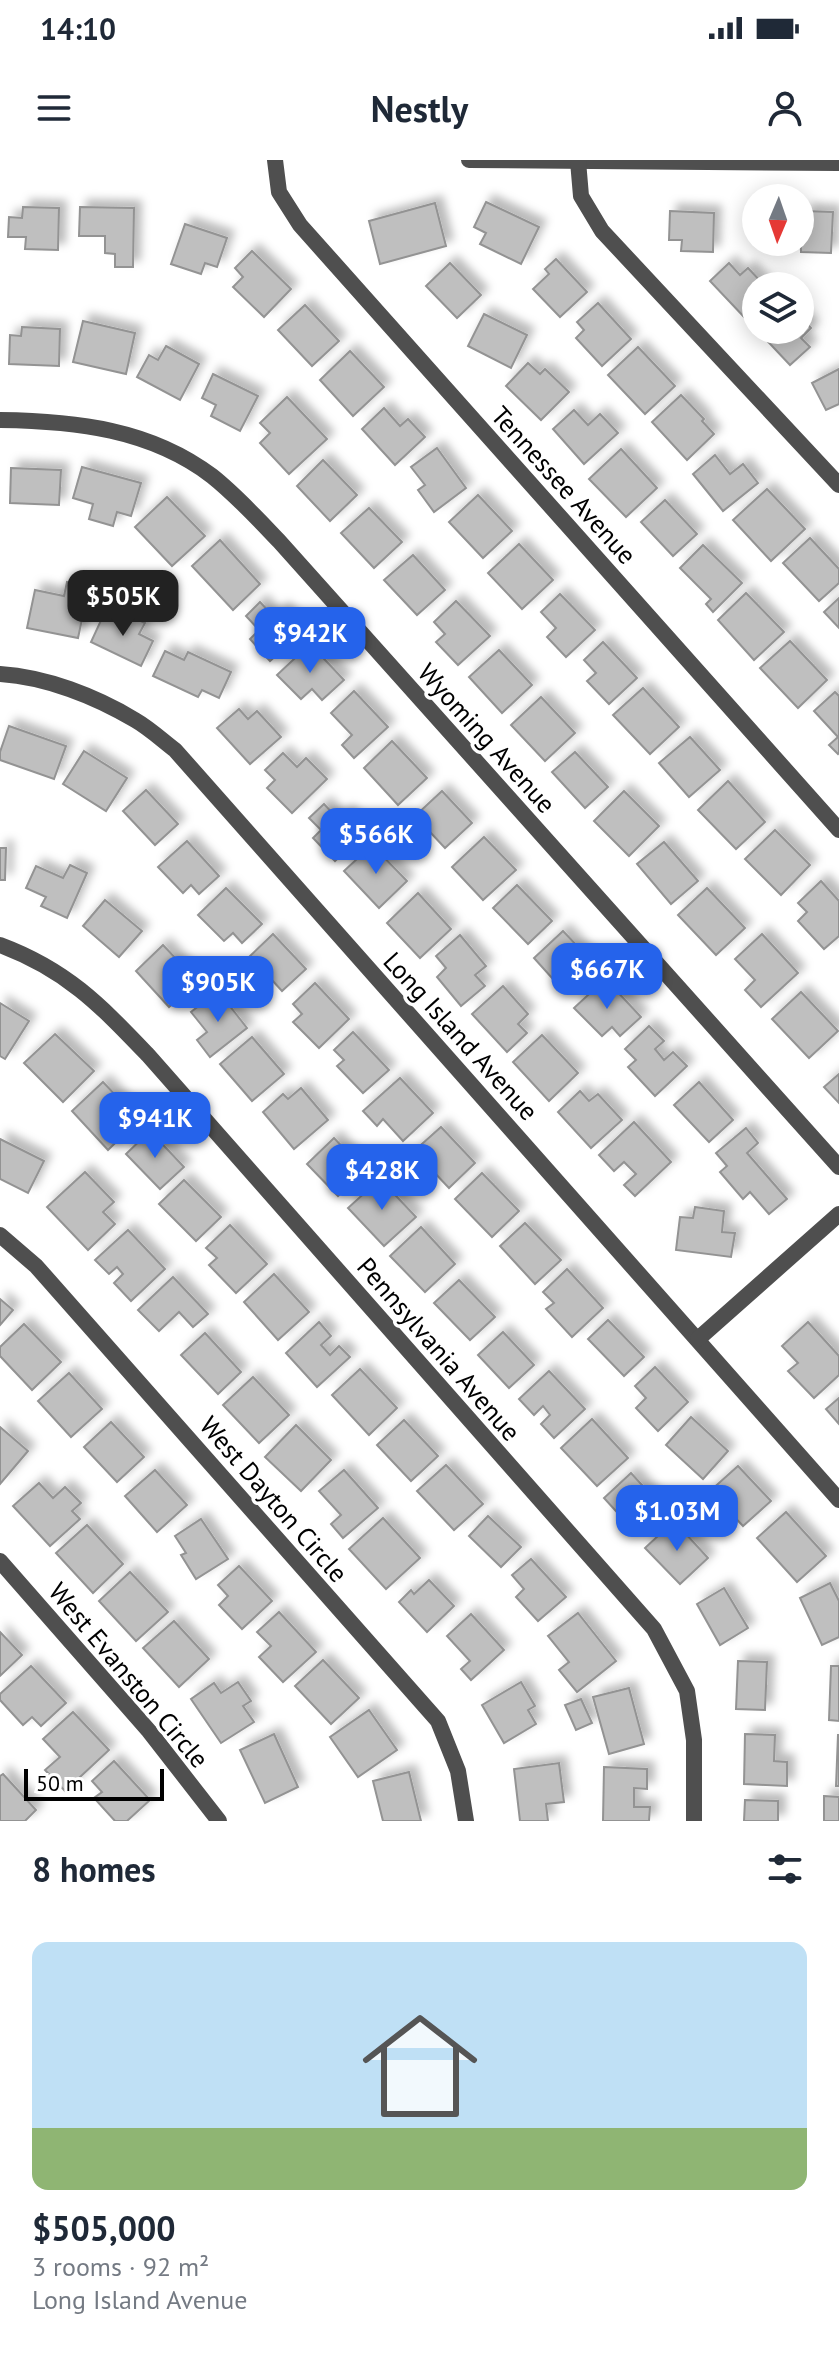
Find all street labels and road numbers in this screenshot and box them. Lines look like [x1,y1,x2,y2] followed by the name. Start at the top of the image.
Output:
[484,399,644,571] street label: Tennessee Avenue
[411,656,563,820] street label: Wyoming Avenue
[377,945,545,1127] street label: Long Island Avenue
[350,1250,528,1448] street label: Pennsylvania Avenue
[193,1409,355,1589] street label: West Dayton Circle
[42,1576,216,1774] street label: West Evanston Circle

